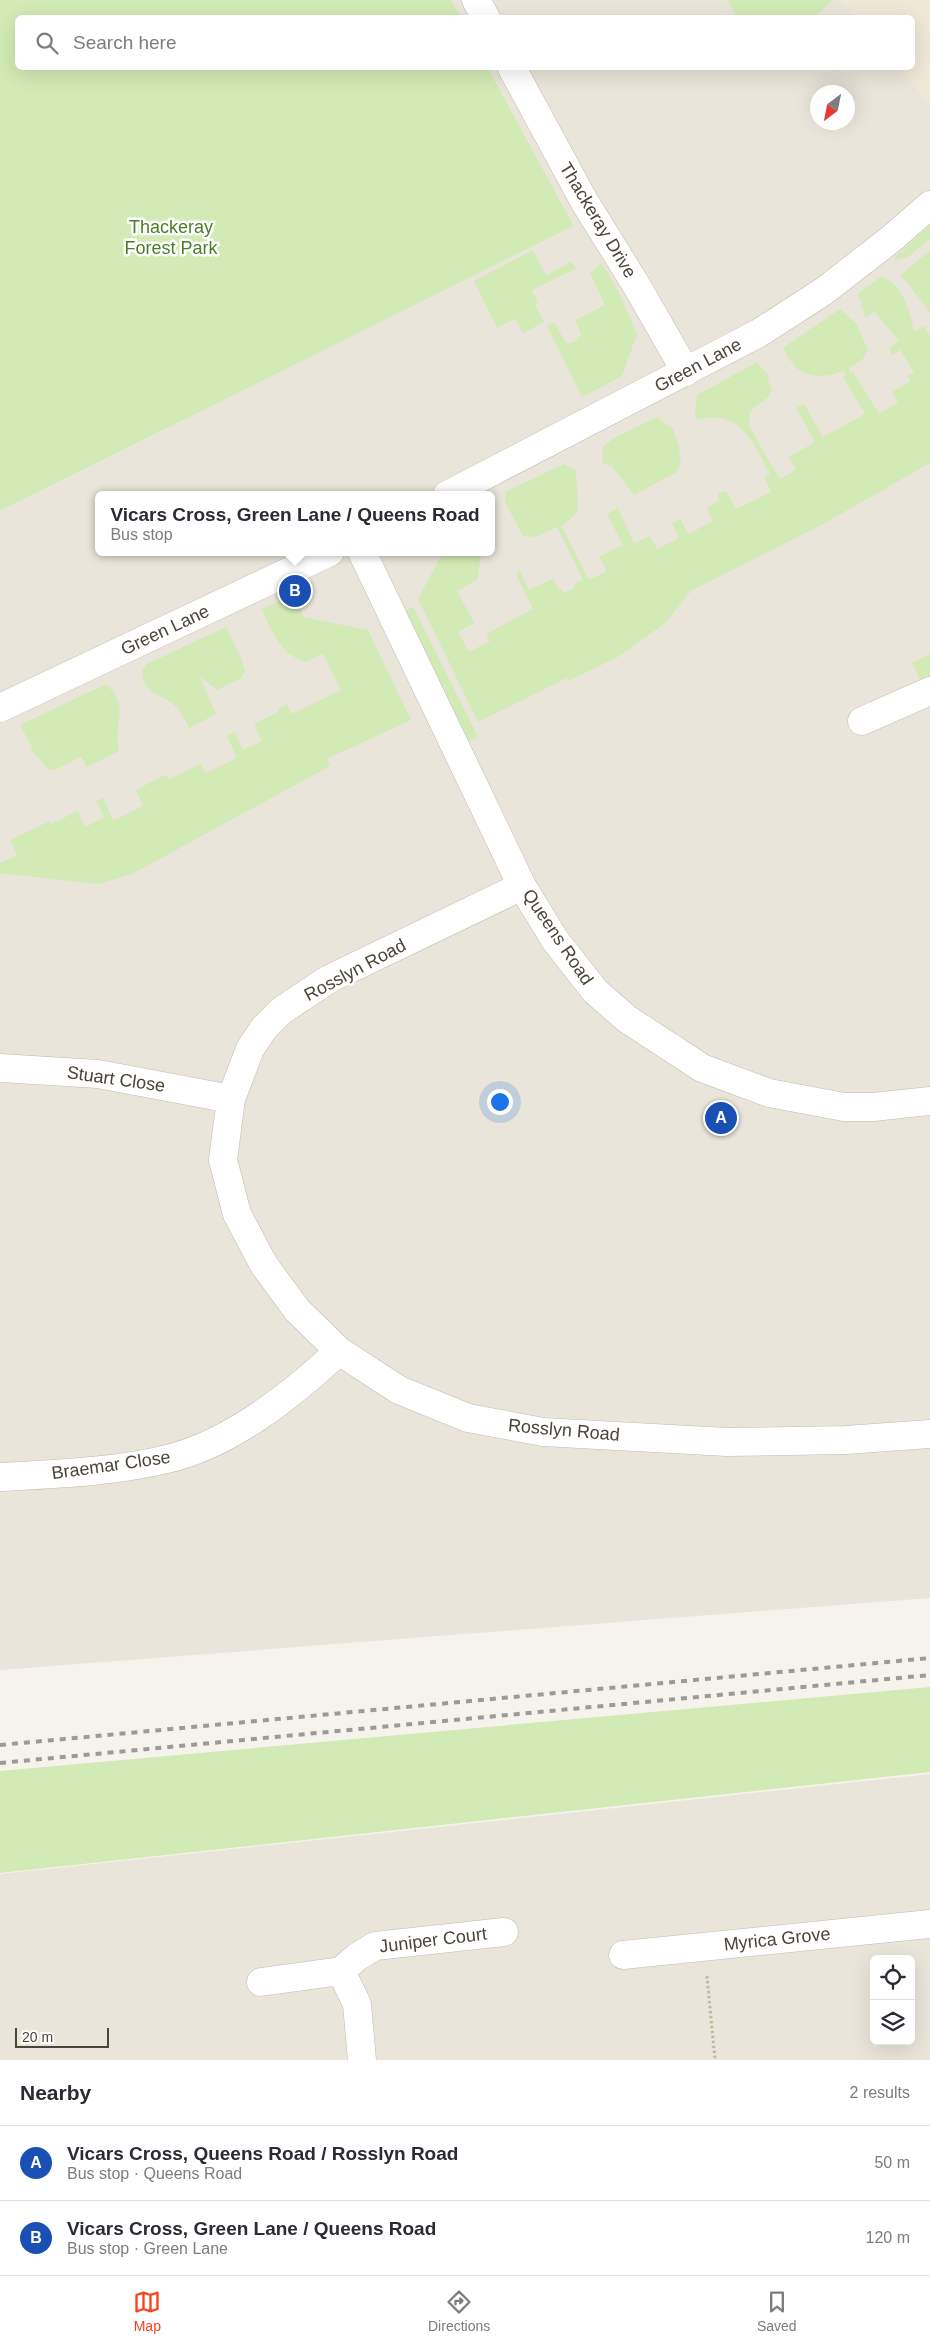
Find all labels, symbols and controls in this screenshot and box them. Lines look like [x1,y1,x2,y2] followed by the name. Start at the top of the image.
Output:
[15,15,915,70] search box
[33,29,61,57] icon: search
[73,32,177,53] text: Search here
[810,85,855,130] north arrow
[556,159,640,281] street label: Thackeray Drive
[124,217,219,258] park label: Thackeray Forest Park
[651,334,745,396] street label: Green Lane
[95,491,495,556] popup
[110,504,480,525] text: Vicars Cross, Green Lane / Queens Road
[110,526,173,543] text: Bus stop
[279,572,311,610] pin: B
[118,601,212,659] street label: Green Lane
[519,885,597,989] street label: Queens Road
[301,935,409,1005] street label: Rosslyn Road
[66,1062,166,1096] street label: Stuart Close
[487,1089,513,1115] your location
[705,1099,737,1137] pin: A
[507,1415,621,1445] street label: Rosslyn Road
[50,1447,172,1483] street label: Braemar Close
[378,1923,488,1957] street label: Juniper Court
[723,1923,831,1955] street label: Myrica Grove
[870,1955,915,2045] map controls
[870,1955,915,2000] button: locate
[870,2000,915,2045] button: layers
[15,2025,109,2048] scale bar
[22,2029,53,2045] text: 20 m
[20,2081,91,2104] text: Nearby
[850,2084,910,2101] text: 2 results
[67,2143,458,2164] text: Vicars Cross, Queens Road / Rosslyn Road
[30,2154,42,2171] text: A
[874,2154,910,2171] text: 50 m
[67,2165,242,2182] text: Bus stop · Queens Road
[67,2218,436,2239] text: Vicars Cross, Green Lane / Queens Road
[30,2229,42,2246] text: B
[866,2229,910,2246] text: 120 m
[67,2240,228,2257] text: Bus stop · Green Lane
[133,2288,161,2334] tab: Map
[428,2288,490,2334] tab: Directions
[757,2288,797,2334] tab: Saved

